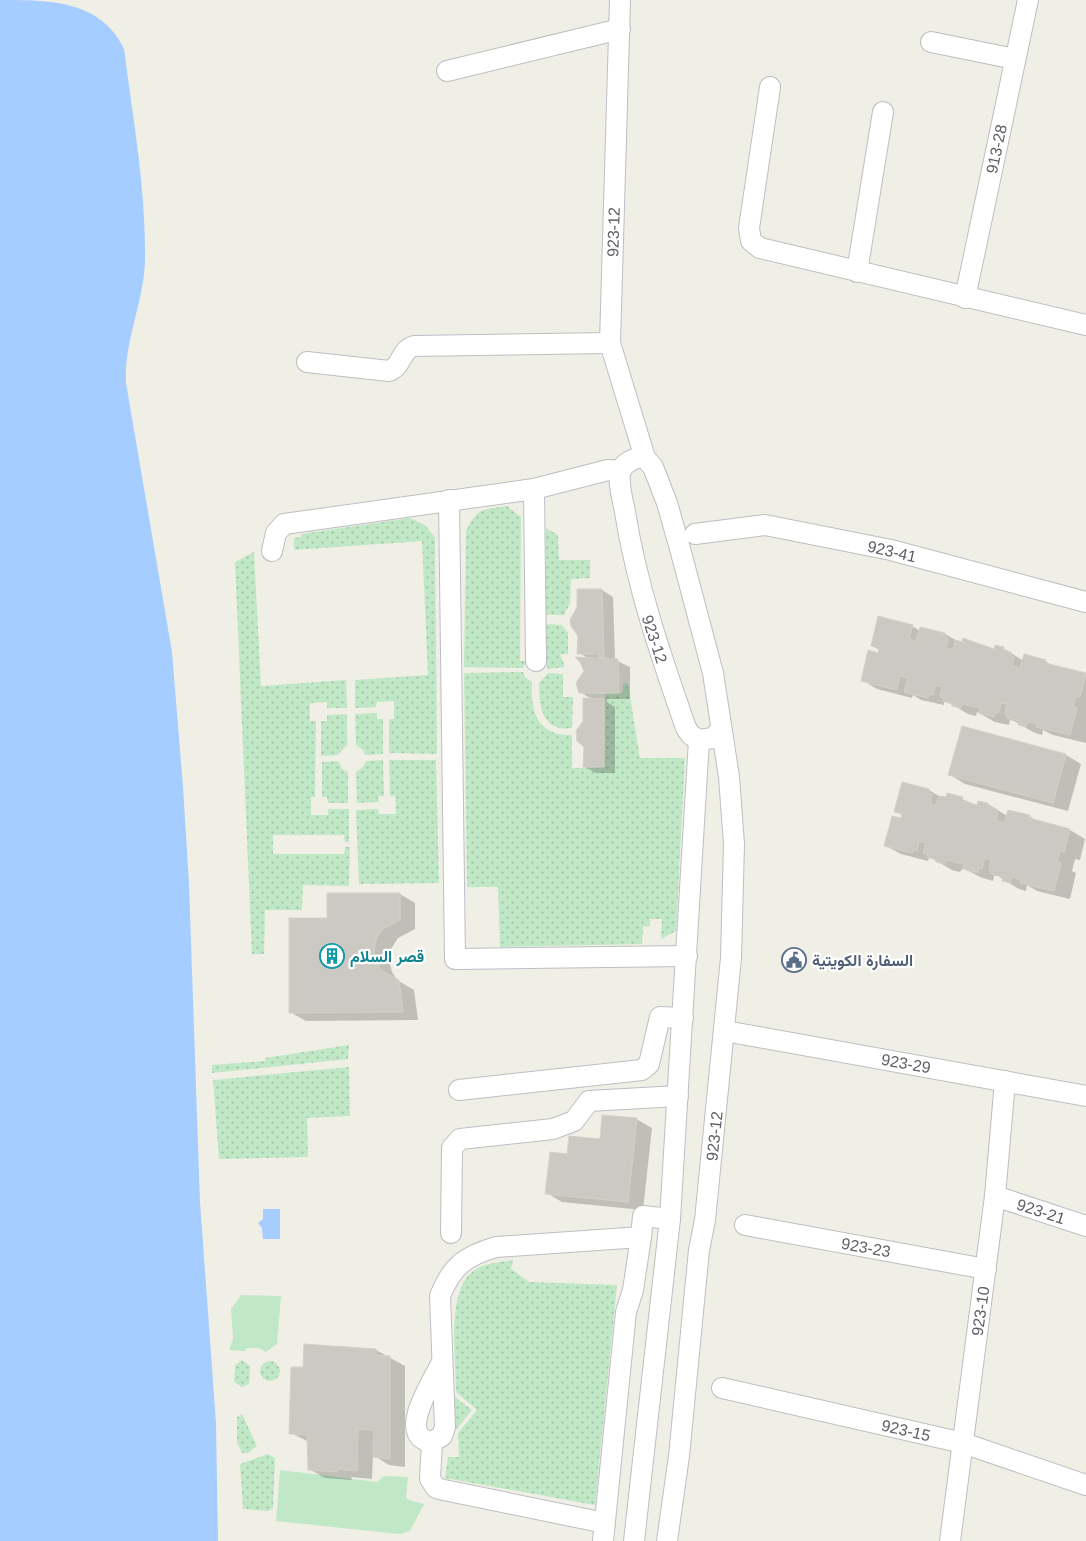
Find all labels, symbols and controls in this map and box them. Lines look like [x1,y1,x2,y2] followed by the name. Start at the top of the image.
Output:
[983,123,1010,175] street label: 913-28
[604,207,623,257] street label: 923-12
[866,538,918,565] street label: 923-41
[639,613,670,666] street label: 923-12
[319,943,345,969] building icon: قصر السلام
[781,947,807,973] public building icon: السفارة الكويتية
[350,948,424,967] place label: قصر السلام
[812,952,913,971] place label: السفارة الكويتية
[880,1051,932,1076] street label: 923-29
[703,1110,726,1162] street label: 923-12
[1015,1196,1067,1227] street label: 923-21
[840,1235,892,1260] street label: 923-23
[969,1285,992,1337] street label: 923-10
[880,1417,932,1444] street label: 923-15

